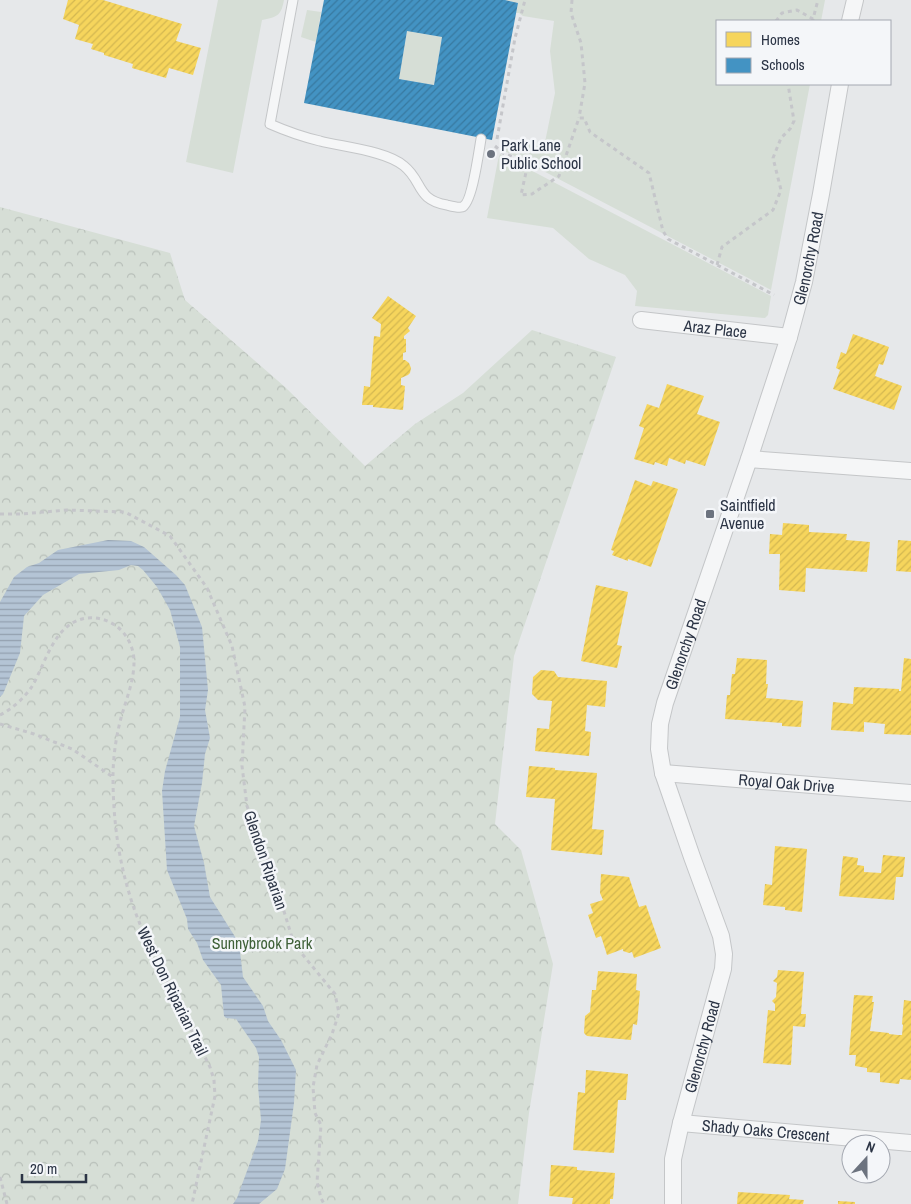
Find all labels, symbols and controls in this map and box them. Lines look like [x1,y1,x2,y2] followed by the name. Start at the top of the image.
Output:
[716,20,891,85] legend
[761,29,800,50] text: Homes
[761,54,805,75] text: Schools
[501,134,581,174] place label: Park Lane Public School
[485,148,497,160] marker: Park Lane Public School
[787,210,828,308] street label: Glenorchy Road
[682,314,748,343] street label: Araz Place
[719,494,775,534] place label: Saintfield Avenue
[704,508,716,520] marker: Saintfield Avenue
[659,596,711,693] street label: Glenorchy Road
[738,768,835,798] street label: Royal Oak Drive
[239,807,293,913] street label: Glendon Riparian
[132,923,214,1059] street label: West Don Riparian Trail
[212,932,313,954] park label: Sunnybrook Park
[679,998,725,1095] street label: Glenorchy Road
[701,1114,831,1147] street label: Shady Oaks Crescent
[841,1134,891,1184] north arrow
[864,1137,878,1157] text: N
[22,1152,86,1184] scale bar
[30,1158,57,1179] text: 20 m

